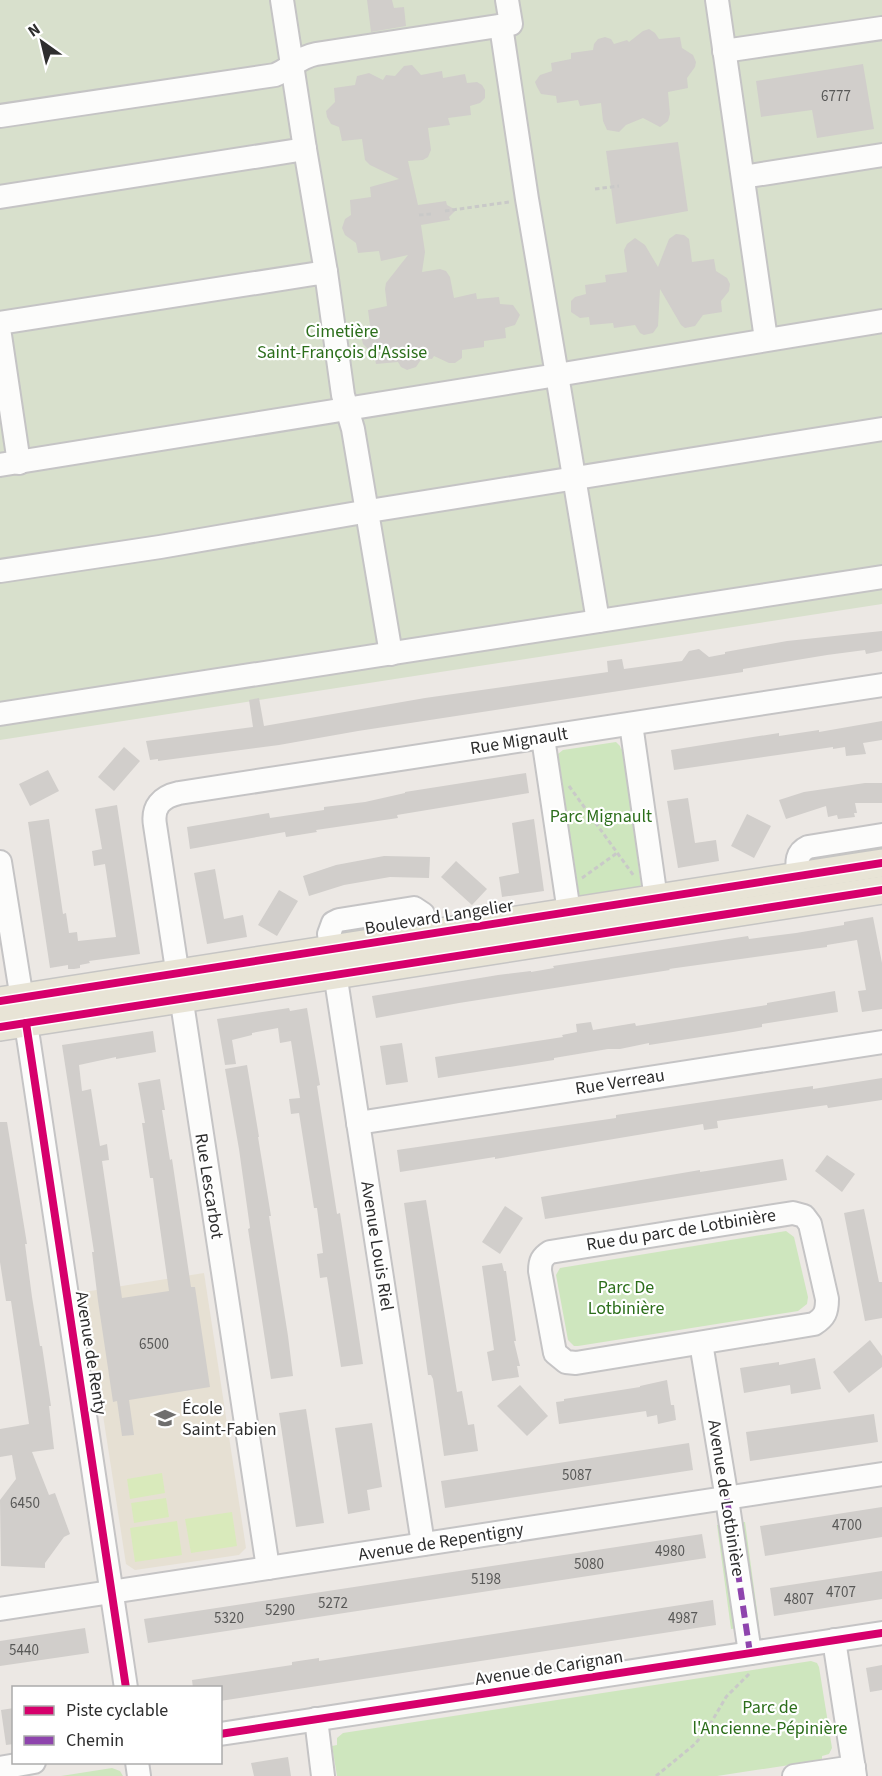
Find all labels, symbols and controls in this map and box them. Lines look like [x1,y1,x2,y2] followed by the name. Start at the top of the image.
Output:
[12,12,72,72] north arrow
[24,18,45,42] text: N
[821,86,851,107] house number: 6777
[257,319,427,365] park label: Cimetière Saint-François d'Assise
[468,721,570,761] street label: Rue Mignault
[550,804,652,829] park label: Parc Mignault
[363,893,516,941] street label: Boulevard Langelier
[573,1063,667,1101] street label: Rue Verreau
[188,1131,230,1241] street label: Rue Lescarbot
[354,1179,400,1313] street label: Avenue Louis Riel
[584,1203,778,1257] street label: Rue du parc de Lotbinière
[588,1275,664,1321] park label: Parc De Lotbinière
[69,1289,113,1417] street label: Avenue de Renty
[139,1334,169,1355] house number: 6500
[182,1396,277,1442] place label: École Saint-Fabien
[153,1406,177,1430] school or university icon: École Saint-Fabien
[701,1418,751,1578] street label: Avenue de Lotbinière
[562,1465,592,1486] house number: 5087
[10,1493,40,1514] house number: 6450
[832,1515,862,1536] house number: 4700
[356,1516,526,1567] street label: Avenue de Repentigny
[655,1541,685,1562] house number: 4980
[574,1554,604,1575] house number: 5080
[471,1569,501,1590] house number: 5198
[826,1582,856,1603] house number: 4707
[784,1589,814,1610] house number: 4807
[318,1593,348,1614] house number: 5272
[265,1600,295,1621] house number: 5290
[214,1608,244,1629] house number: 5320
[668,1608,698,1629] house number: 4987
[9,1640,39,1661] house number: 5440
[473,1644,625,1692] street label: Avenue de Carignan
[12,1686,222,1764] legend
[693,1695,848,1741] park label: Parc de l'Ancienne-Pépinière
[66,1698,168,1723] text: Piste cyclable
[66,1728,124,1753] text: Chemin

